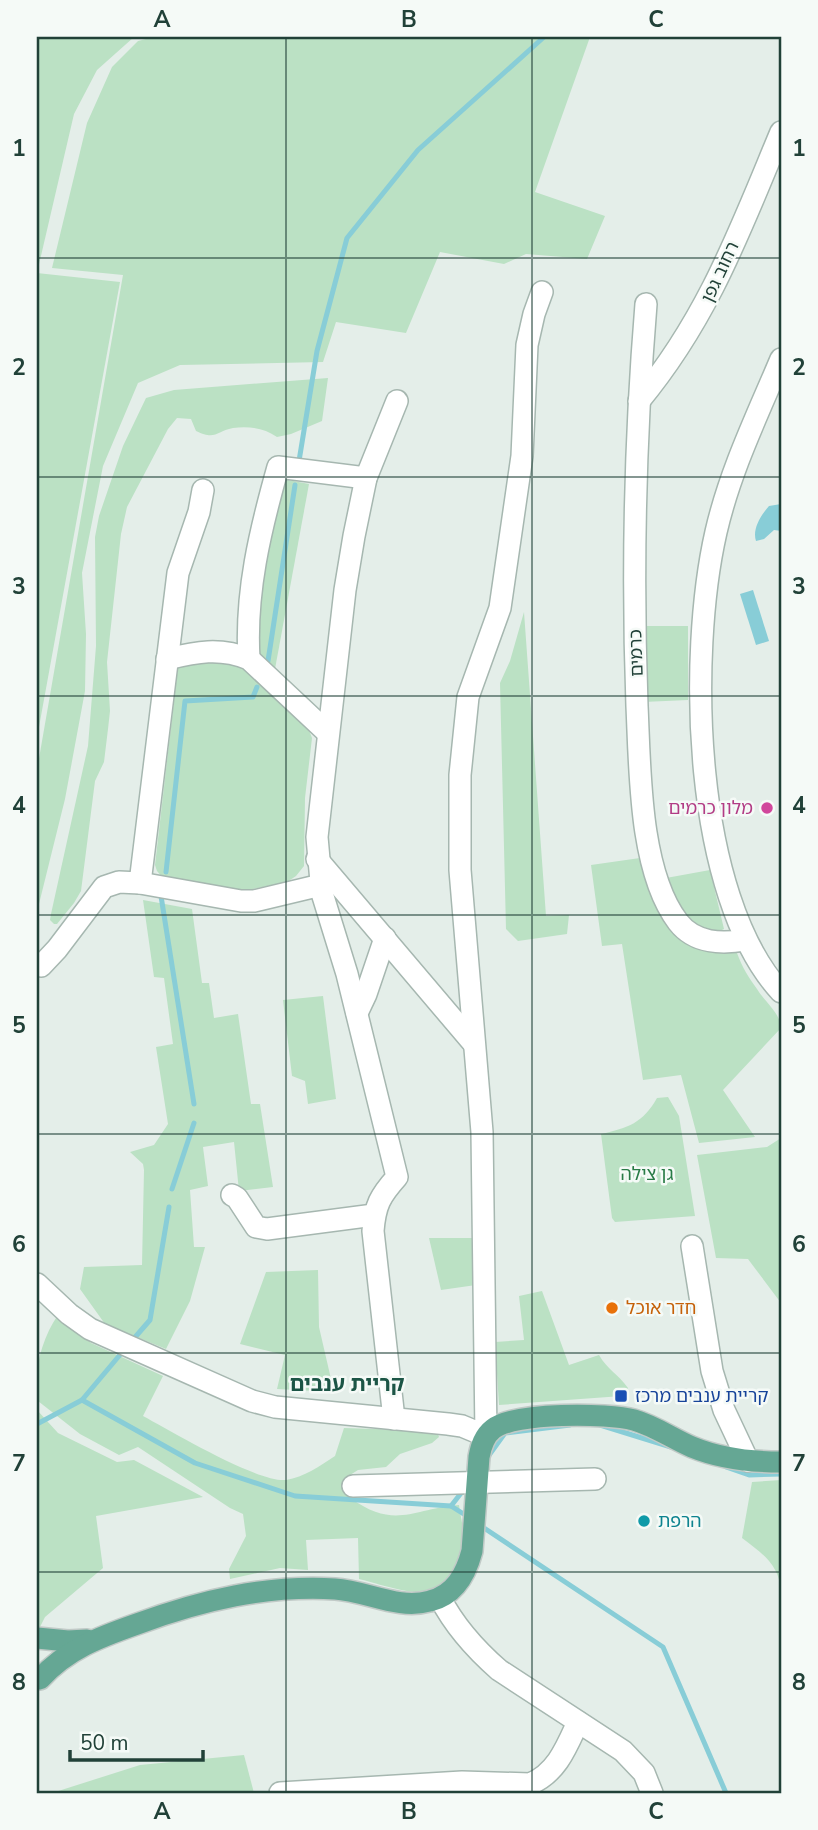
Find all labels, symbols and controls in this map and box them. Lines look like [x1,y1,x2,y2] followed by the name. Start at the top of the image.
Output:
[153,4,171,35] text: A
[401,4,417,35] text: B
[648,4,664,35] text: C
[12,133,26,164] text: 1
[792,133,806,164] text: 1
[695,238,745,306] street label: רחוב גפן
[12,352,26,383] text: 2
[792,352,806,383] text: 2
[12,571,26,602] text: 3
[792,571,806,602] text: 3
[623,629,649,677] street label: כרמים
[12,790,26,821] text: 4
[792,790,806,821] text: 4
[668,796,753,820] place label: מלון כרמים
[759,800,775,816] marker: מלון כרמים
[12,1010,26,1041] text: 5
[792,1010,806,1041] text: 5
[621,1162,674,1186] park label: גן צילה
[12,1229,26,1260] text: 6
[792,1229,806,1260] text: 6
[626,1296,697,1320] place label: חדר אוכל
[604,1300,620,1316] marker: חדר אוכל
[290,1370,405,1398] district label: קריית ענבים
[635,1384,769,1408] place label: קריית ענבים מרכז
[613,1388,629,1404] marker: קריית ענבים מרכז
[12,1448,26,1479] text: 7
[792,1448,806,1479] text: 7
[658,1509,702,1533] place label: הרפת
[636,1513,652,1529] marker: הרפת
[12,1667,26,1698] text: 8
[792,1667,806,1698] text: 8
[70,1718,203,1762] scale bar
[80,1729,129,1757] text: 50 m
[153,1796,171,1827] text: A
[401,1796,417,1827] text: B
[648,1796,664,1827] text: C

